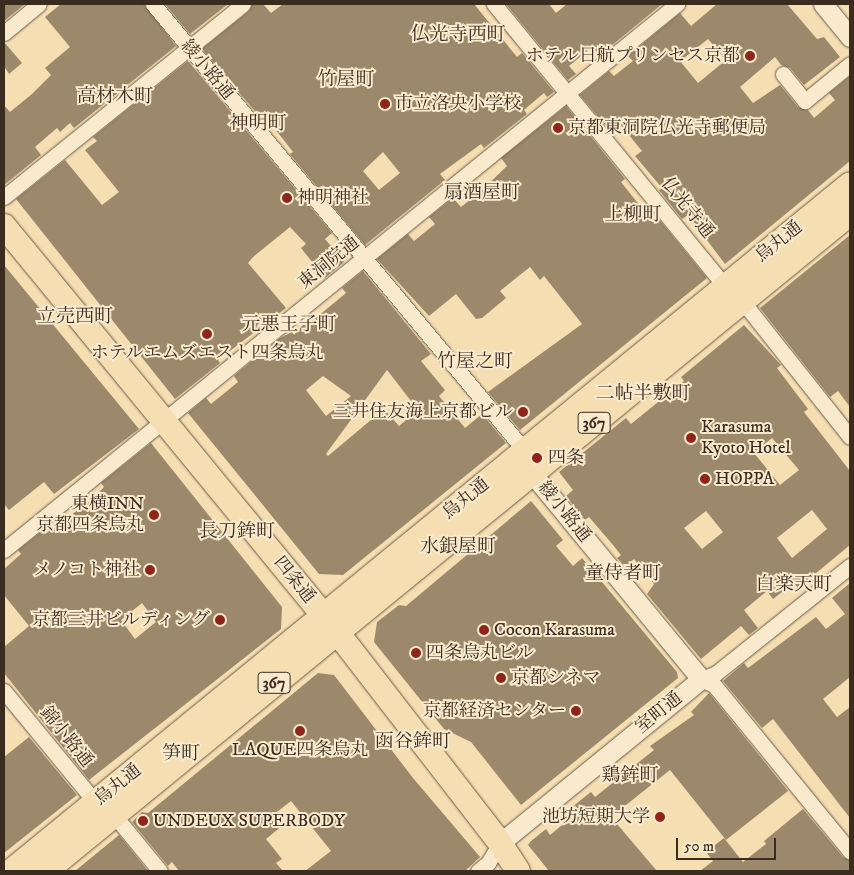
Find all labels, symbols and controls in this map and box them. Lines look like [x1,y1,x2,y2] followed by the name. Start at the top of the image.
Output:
[411,24,505,46] district label: 仏光寺西町
[176,35,238,105] street label: 綾小路通
[524,45,740,67] place label: ホテル日航プリンセス京都
[744,50,756,62] marker: ホテル日航プリンセス京都
[318,69,374,91] district label: 竹屋町
[77,86,153,108] district label: 高材木町
[395,93,521,115] place label: 市立洛央小学校
[379,98,391,110] marker: 市立洛央小学校
[230,113,286,135] district label: 神明町
[568,117,766,139] place label: 京都東洞院仏光寺郵便局
[552,122,564,134] marker: 京都東洞院仏光寺郵便局
[656,173,718,243] street label: 仏光寺通
[444,182,520,204] district label: 扇酒屋町
[297,187,369,209] place label: 神明神社
[281,192,293,204] marker: 神明神社
[605,204,661,226] district label: 上柳町
[751,217,807,267] street label: 烏丸通
[294,232,364,294] street label: 東洞院通
[37,306,113,328] district label: 立売西町
[242,314,336,336] district label: 元悪王子町
[201,328,213,340] marker: ホテルエムズエスト四条烏丸
[90,342,324,364] place label: ホテルエムズエスト四条烏丸
[437,351,513,373] district label: 竹屋之町
[596,383,690,405] district label: 二帖半敷町
[333,401,513,423] place label: 三井住友海上京都ビル
[517,406,529,418] marker: 三井住友海上京都ビル
[576,409,612,436] road number: 367
[701,417,791,459] place label: Karasuma Kyoto Hotel
[685,432,697,444] marker: Karasuma Kyoto Hotel
[548,447,584,469] place label: 四条
[530,451,544,465] marker: 四条
[715,468,774,490] place label: HOPPA
[699,473,711,485] marker: HOPPA
[438,474,494,524] street label: 烏丸通
[533,477,595,547] street label: 綾小路通
[36,494,144,536] place label: 東横INN 京都四条烏丸
[148,509,160,521] marker: 東横INN 京都四条烏丸
[199,521,275,543] district label: 長刀鉾町
[420,536,496,558] district label: 水銀屋町
[269,552,319,608] street label: 四条通
[32,559,140,581] place label: メノコト神社
[585,563,661,585] district label: 童侍者町
[144,564,156,576] marker: メノコト神社
[756,574,832,596] district label: 白楽天町
[30,609,210,631] place label: 京都三井ビルディング
[214,614,226,626] marker: 京都三井ビルディング
[494,619,615,641] place label: Cocon Karasuma
[478,624,490,636] marker: Cocon Karasuma
[426,642,534,664] place label: 四条烏丸ビル
[410,647,422,659] marker: 四条烏丸ビル
[511,667,601,689] place label: 京都シネマ
[256,670,292,696] road number: 367
[495,672,507,684] marker: 京都シネマ
[631,688,687,738] street label: 室町通
[422,700,566,722] place label: 京都経済センター
[35,702,97,772] street label: 錦小路通
[570,705,582,717] marker: 京都経済センター
[294,725,306,737] marker: LAQUE四条烏丸
[375,731,451,753] district label: 函谷鉾町
[232,739,368,761] place label: LAQUE四条烏丸
[162,743,200,765] district label: 笋町
[90,760,146,810] street label: 烏丸通
[602,765,658,787] district label: 鶏鉾町
[542,806,650,828] place label: 池坊短期大学
[153,810,345,832] place label: UNDEUX SUPERBODY
[654,811,666,823] marker: 池坊短期大学
[137,815,149,827] marker: UNDEUX SUPERBODY
[679,828,779,860] scale bar
[684,837,714,856] text: 50 m

